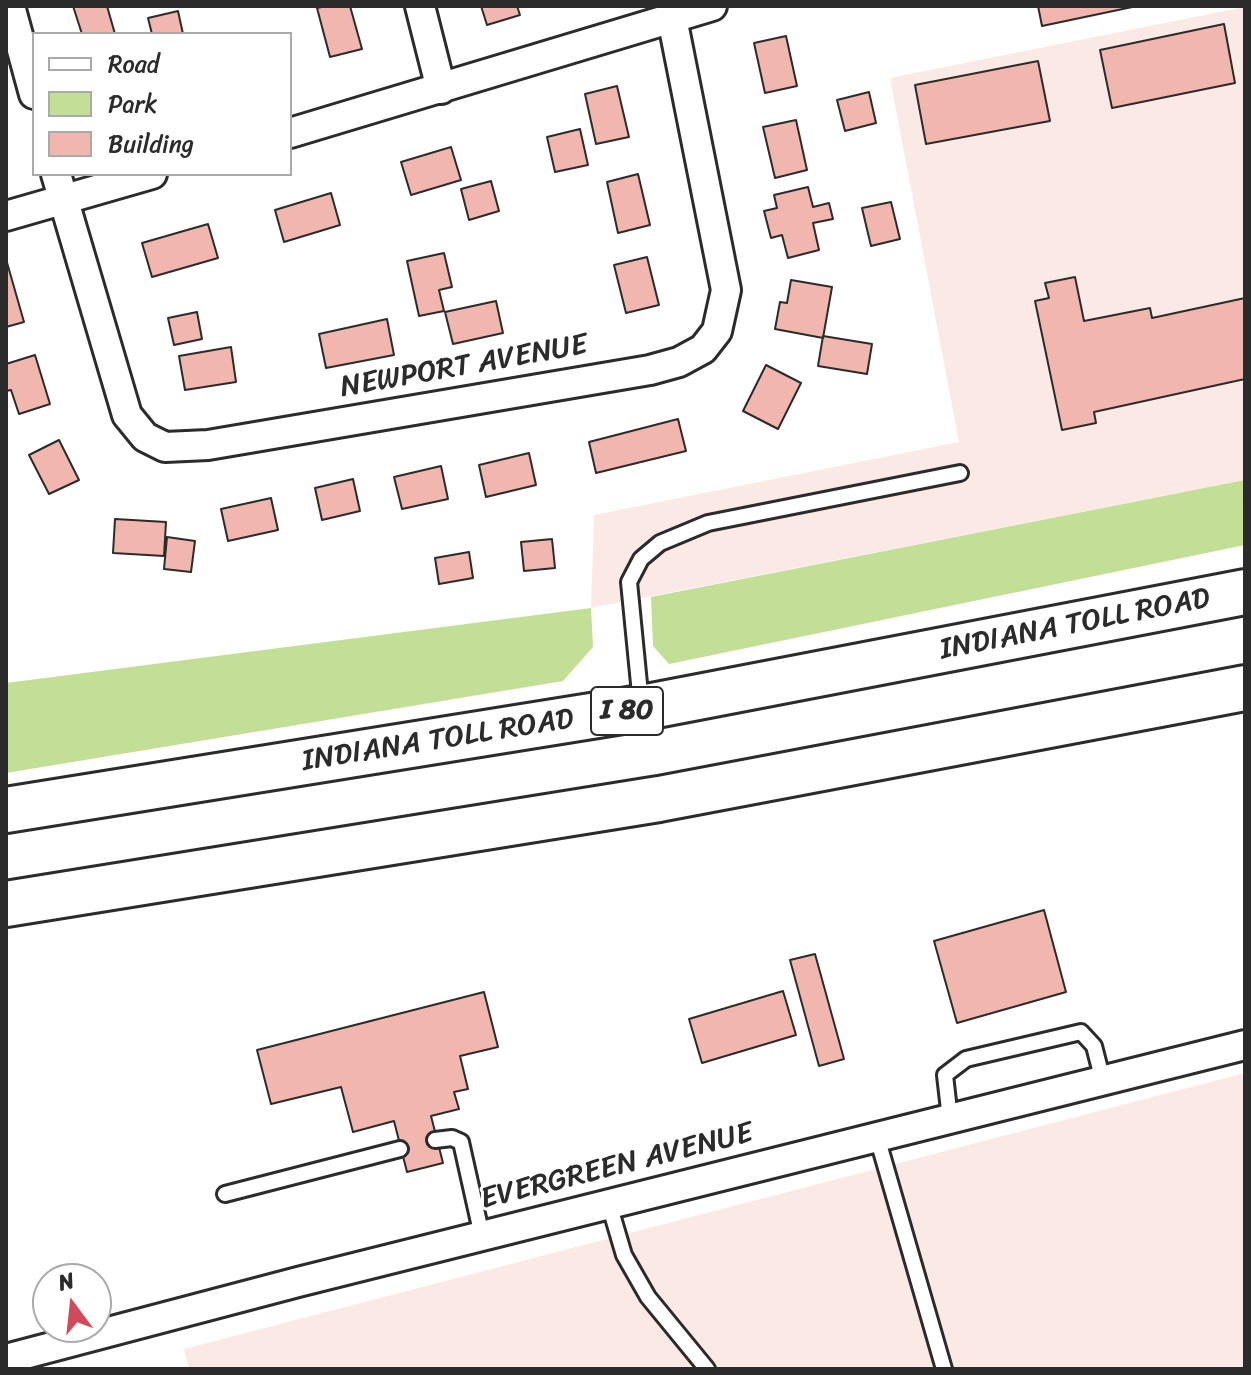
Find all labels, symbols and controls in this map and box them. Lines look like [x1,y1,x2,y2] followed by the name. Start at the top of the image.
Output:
[32,32,292,176] legend
[108,43,159,85] text: Road
[108,83,157,125] text: Park
[108,123,194,165] text: Building
[338,328,590,406] street label: NEWPORT AVENUE
[937,581,1213,669] street label: INDIANA TOLL ROAD
[591,687,663,735] road number: I 80
[300,702,576,780] street label: INDIANA TOLL ROAD
[477,1116,757,1218] street label: EVERGREEN AVENUE
[54,1260,79,1302] text: N
[32,1263,112,1343] north arrow

